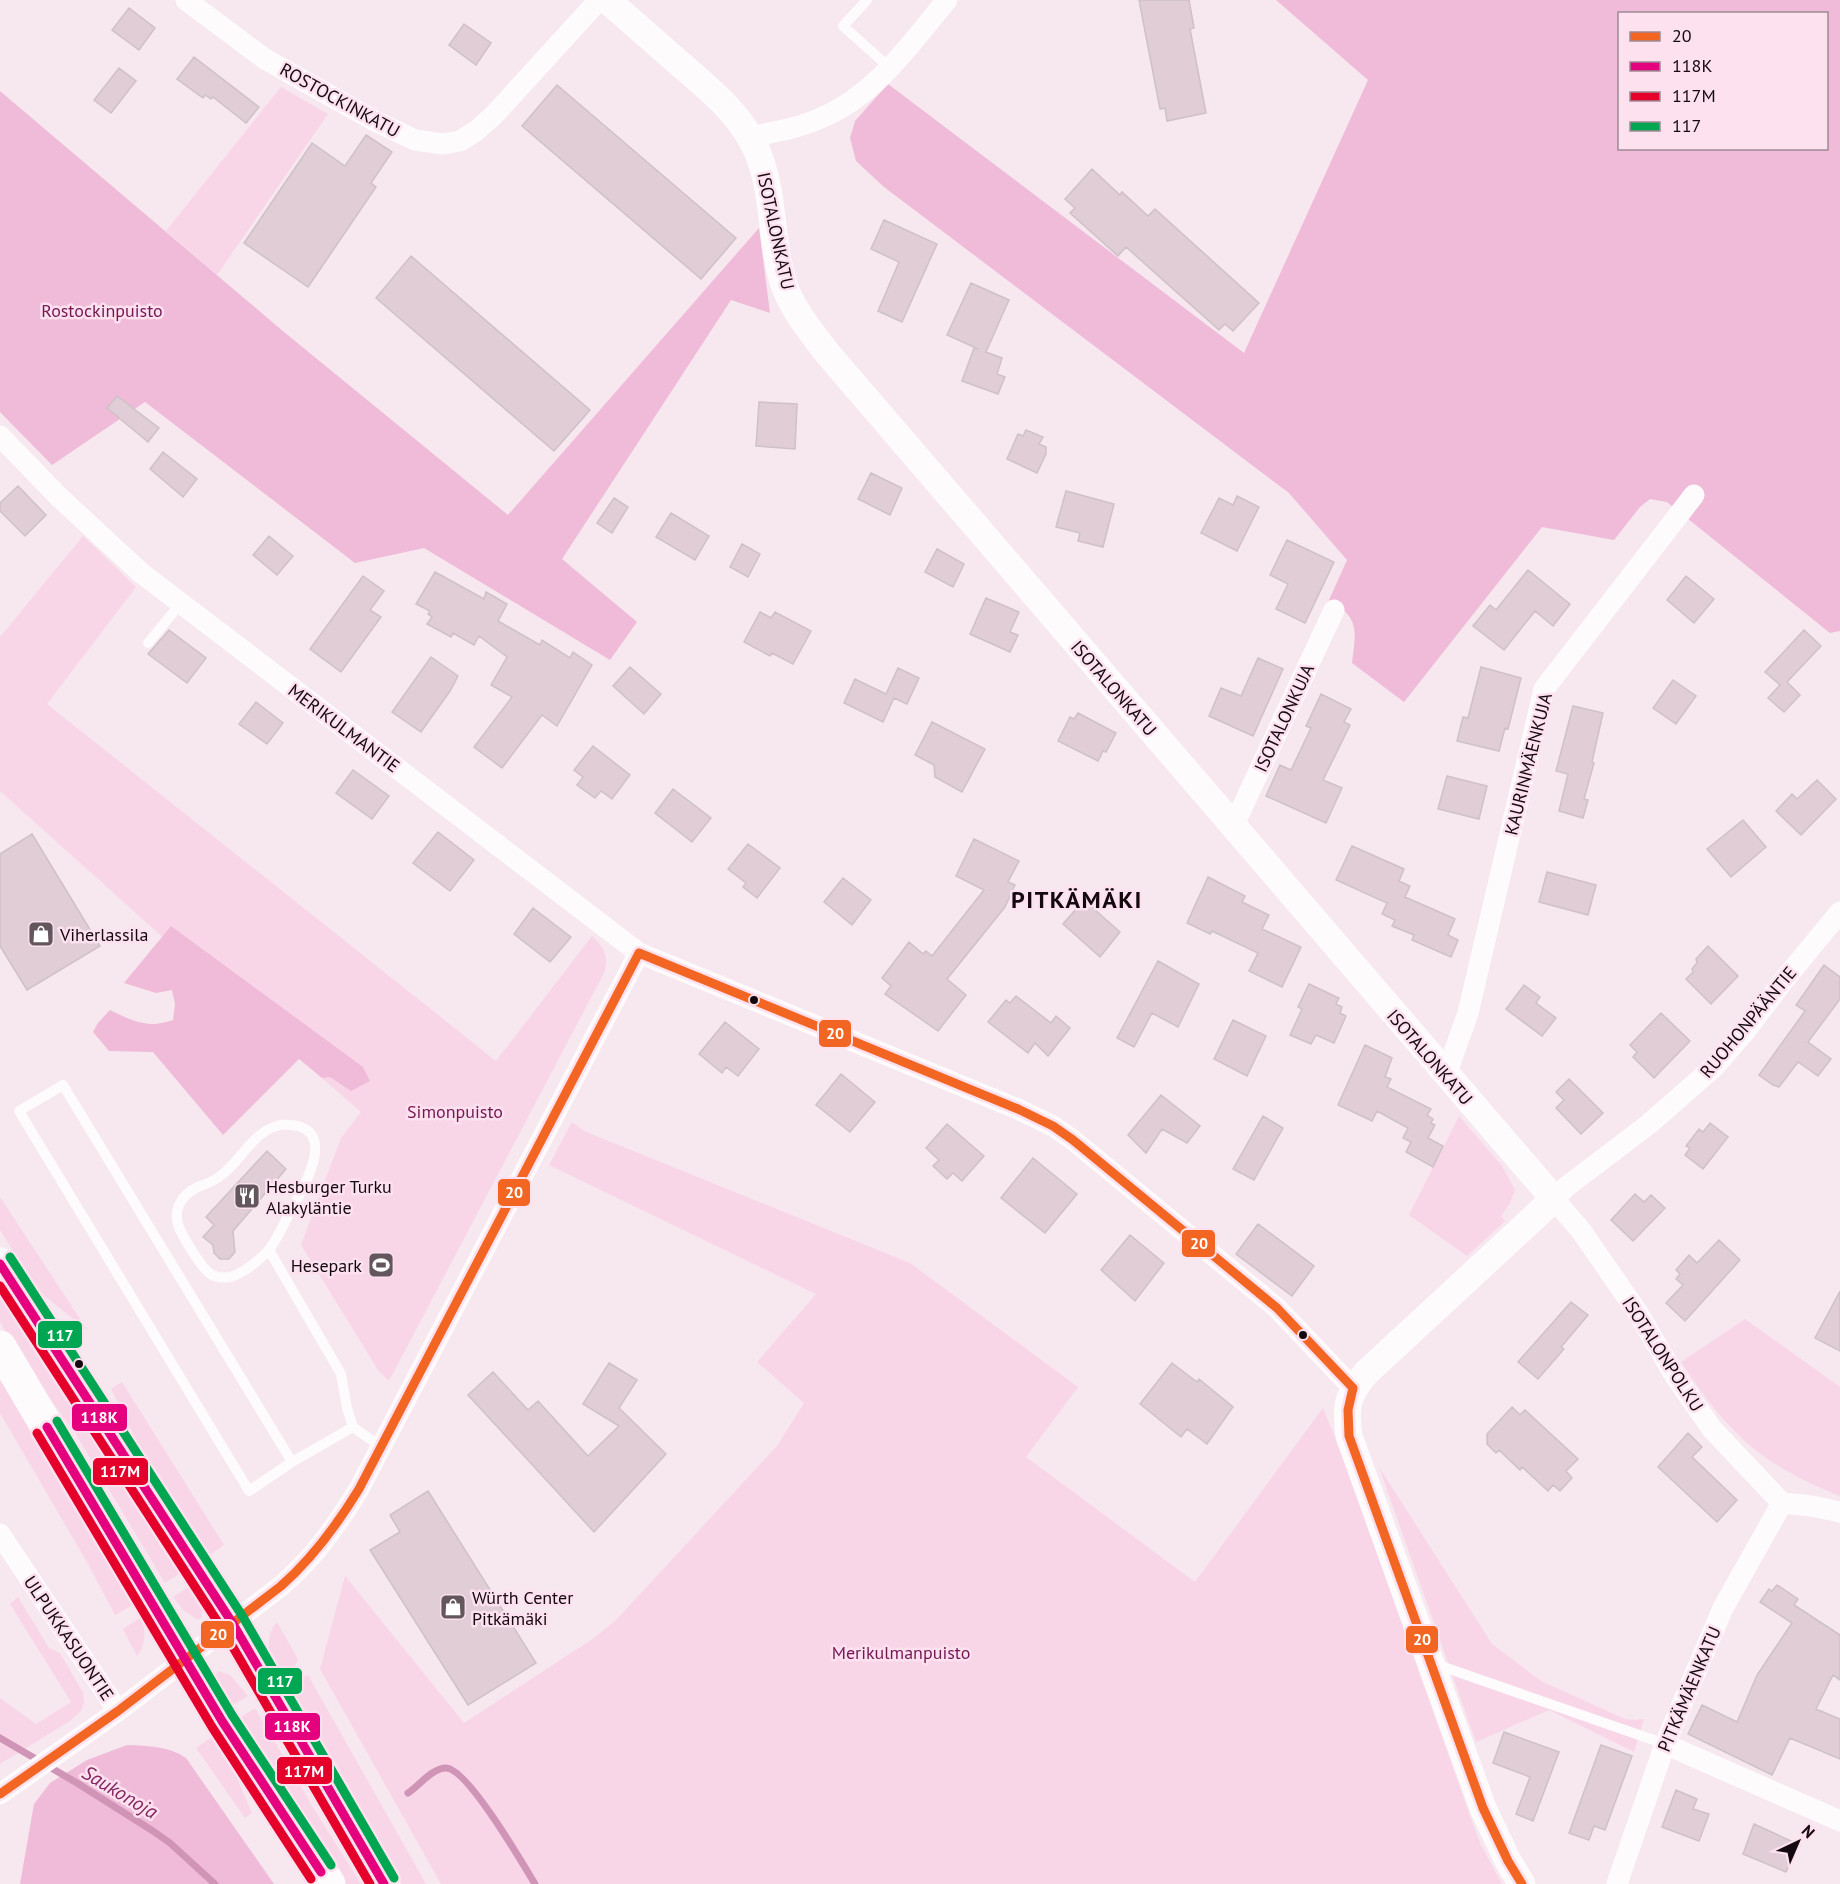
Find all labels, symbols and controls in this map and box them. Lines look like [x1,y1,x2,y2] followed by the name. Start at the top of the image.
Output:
[1618,12,1828,150] legend
[1672,24,1692,47] text: 20
[1672,54,1712,77] text: 118K
[276,58,404,142] street label: ROSTOCKINKATU
[1672,84,1716,107] text: 117M
[1672,114,1701,137] text: 117
[752,170,800,292] street label: ISOTALONKATU
[41,299,163,322] park label: Rostockinpuisto
[1066,635,1162,741] street label: ISOTALONKATU
[1249,660,1319,776] street label: ISOTALONKUJA
[284,679,404,777] street label: MERIKULMANTIE
[1499,690,1557,838] street label: KAURINMÄENKUJA
[1011,884,1143,915] district label: PITKÄMÄKI
[26,919,56,949] shop icon: Viherlassila
[59,923,149,946] place label: Viherlassila
[1695,962,1801,1082] street label: RUOHONPÄÄNTIE
[748,994,760,1006] unlabelled marker
[1382,1004,1478,1110] street label: ISOTALONKATU
[818,1019,852,1048] line badge: 20
[826,1023,844,1043] text: 20
[407,1100,503,1123] park label: Simonpuisto
[266,1175,392,1219] place label: Hesburger Turku Alakyläntie
[497,1178,531,1207] line badge: 20
[232,1181,262,1211] restaurant icon: Hesburger Turku Alakyläntie
[505,1182,523,1202] text: 20
[1181,1229,1216,1258] line badge: 20
[1190,1233,1208,1253] text: 20
[366,1250,396,1280] sports icon: Hesepark
[291,1254,362,1277] place label: Hesepark
[1617,1292,1709,1416] street label: ISOTALONPOLKU
[37,1320,83,1349] line badge: 117
[46,1325,74,1345] text: 117
[1297,1329,1309,1341] unlabelled marker
[73,1358,85,1370] unlabelled marker
[71,1403,128,1432] line badge: 118K
[80,1407,118,1427] text: 118K
[92,1457,149,1486] line badge: 117M
[100,1461,140,1481] text: 117M
[19,1571,119,1705] street label: ULPUKKASUONTIE
[472,1586,573,1630] place label: Würth Center Pitkämäki
[438,1592,468,1622] shop icon: Würth Center Pitkämäki
[200,1620,235,1649] line badge: 20
[1652,1623,1726,1755] street label: PITKÄMÄENKATU
[209,1624,227,1644] text: 20
[1405,1625,1439,1654] line badge: 20
[1413,1629,1431,1649] text: 20
[832,1641,970,1664] park label: Merikulmanpuisto
[257,1667,303,1695] line badge: 117
[266,1671,294,1691] text: 117
[264,1712,321,1741] line badge: 118K
[273,1716,311,1736] text: 118K
[276,1756,333,1785] line badge: 117M
[77,1759,163,1825] water label: Saukonoja
[284,1761,324,1781] text: 117M
[1768,1812,1828,1872] north arrow
[1798,1820,1819,1842] text: N

